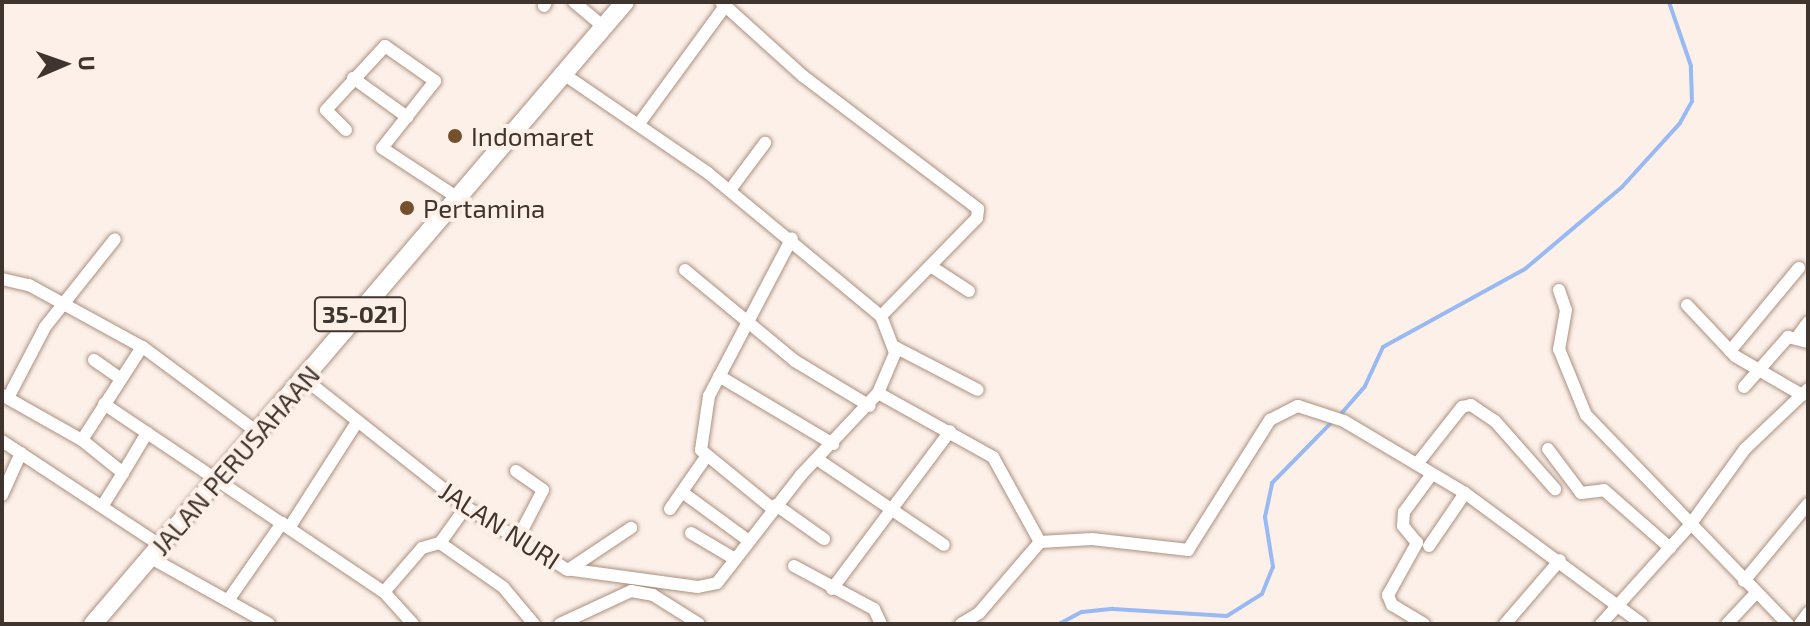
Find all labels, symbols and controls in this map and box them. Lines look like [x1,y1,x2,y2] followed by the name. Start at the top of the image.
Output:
[24,24,104,104] north arrow
[75,55,101,71] text: U
[471,120,594,152] place label: Indomaret
[446,127,464,145] marker: Indomaret
[423,192,545,224] place label: Pertamina
[398,199,416,217] marker: Pertamina
[312,294,408,334] road number: 35-021
[144,359,326,561] street label: JALAN PERUSAHAAN
[434,475,566,575] street label: JALAN NURI

